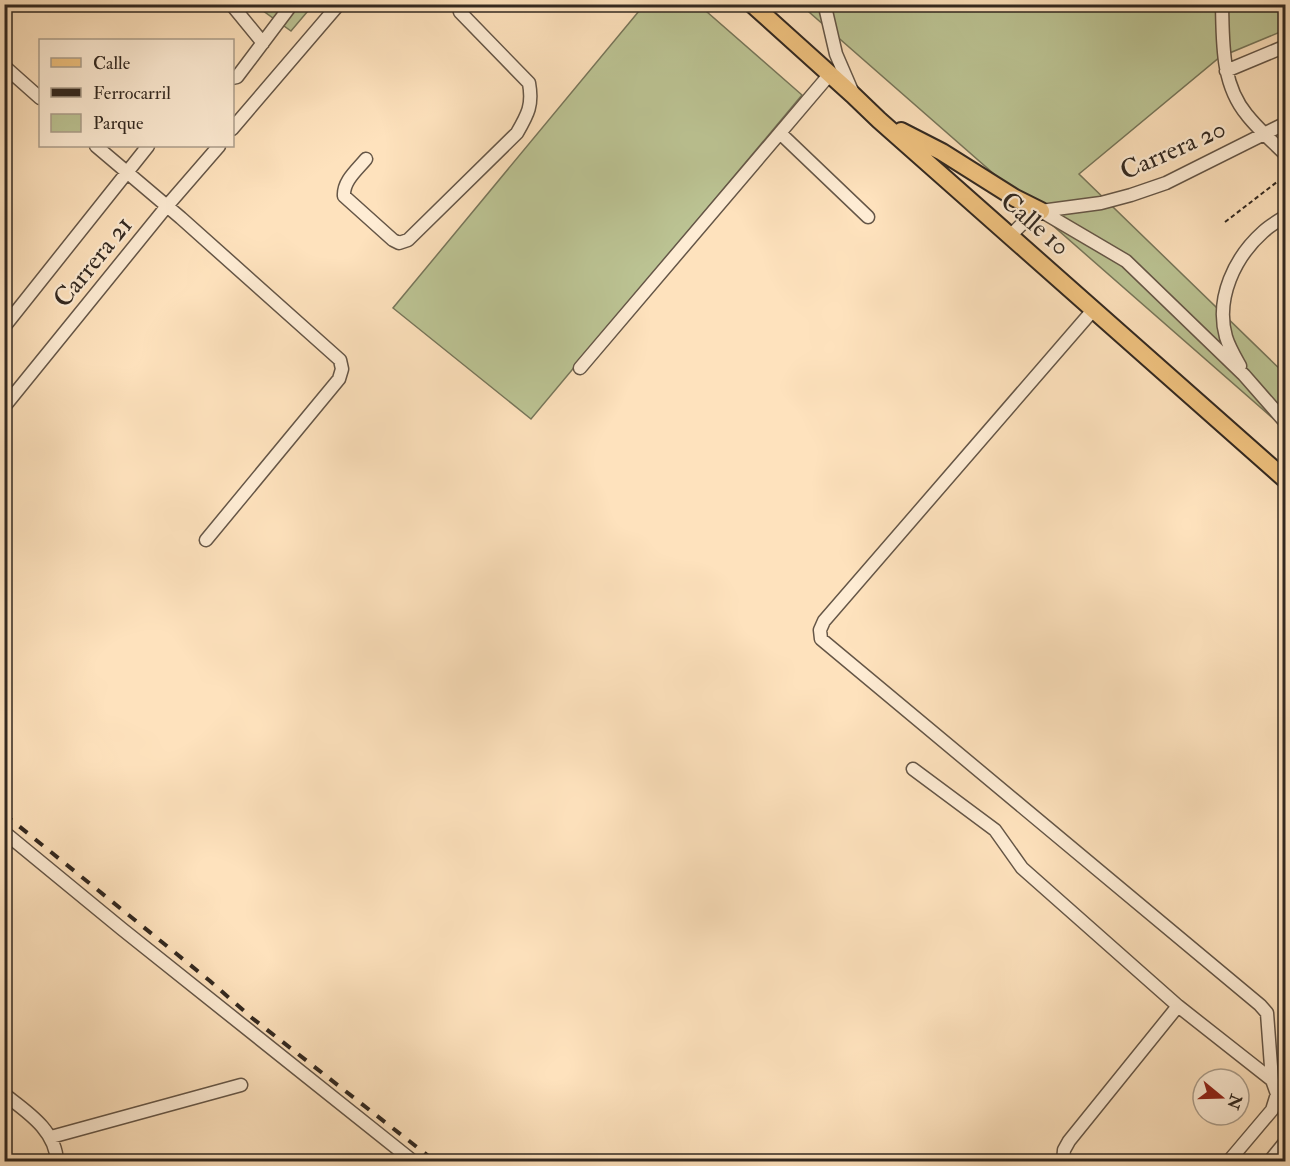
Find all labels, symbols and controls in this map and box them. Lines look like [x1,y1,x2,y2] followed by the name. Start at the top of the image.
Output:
[39,39,234,147] legend
[93,52,131,75] text: Calle
[93,82,171,105] text: Ferrocarril
[93,112,144,135] text: Parque
[1115,113,1231,187] street label: Carrera 20
[994,185,1076,263] street label: Calle 10
[47,210,139,314] street label: Carrera 21
[1191,1067,1251,1127] north arrow
[1222,1091,1246,1112] text: N

